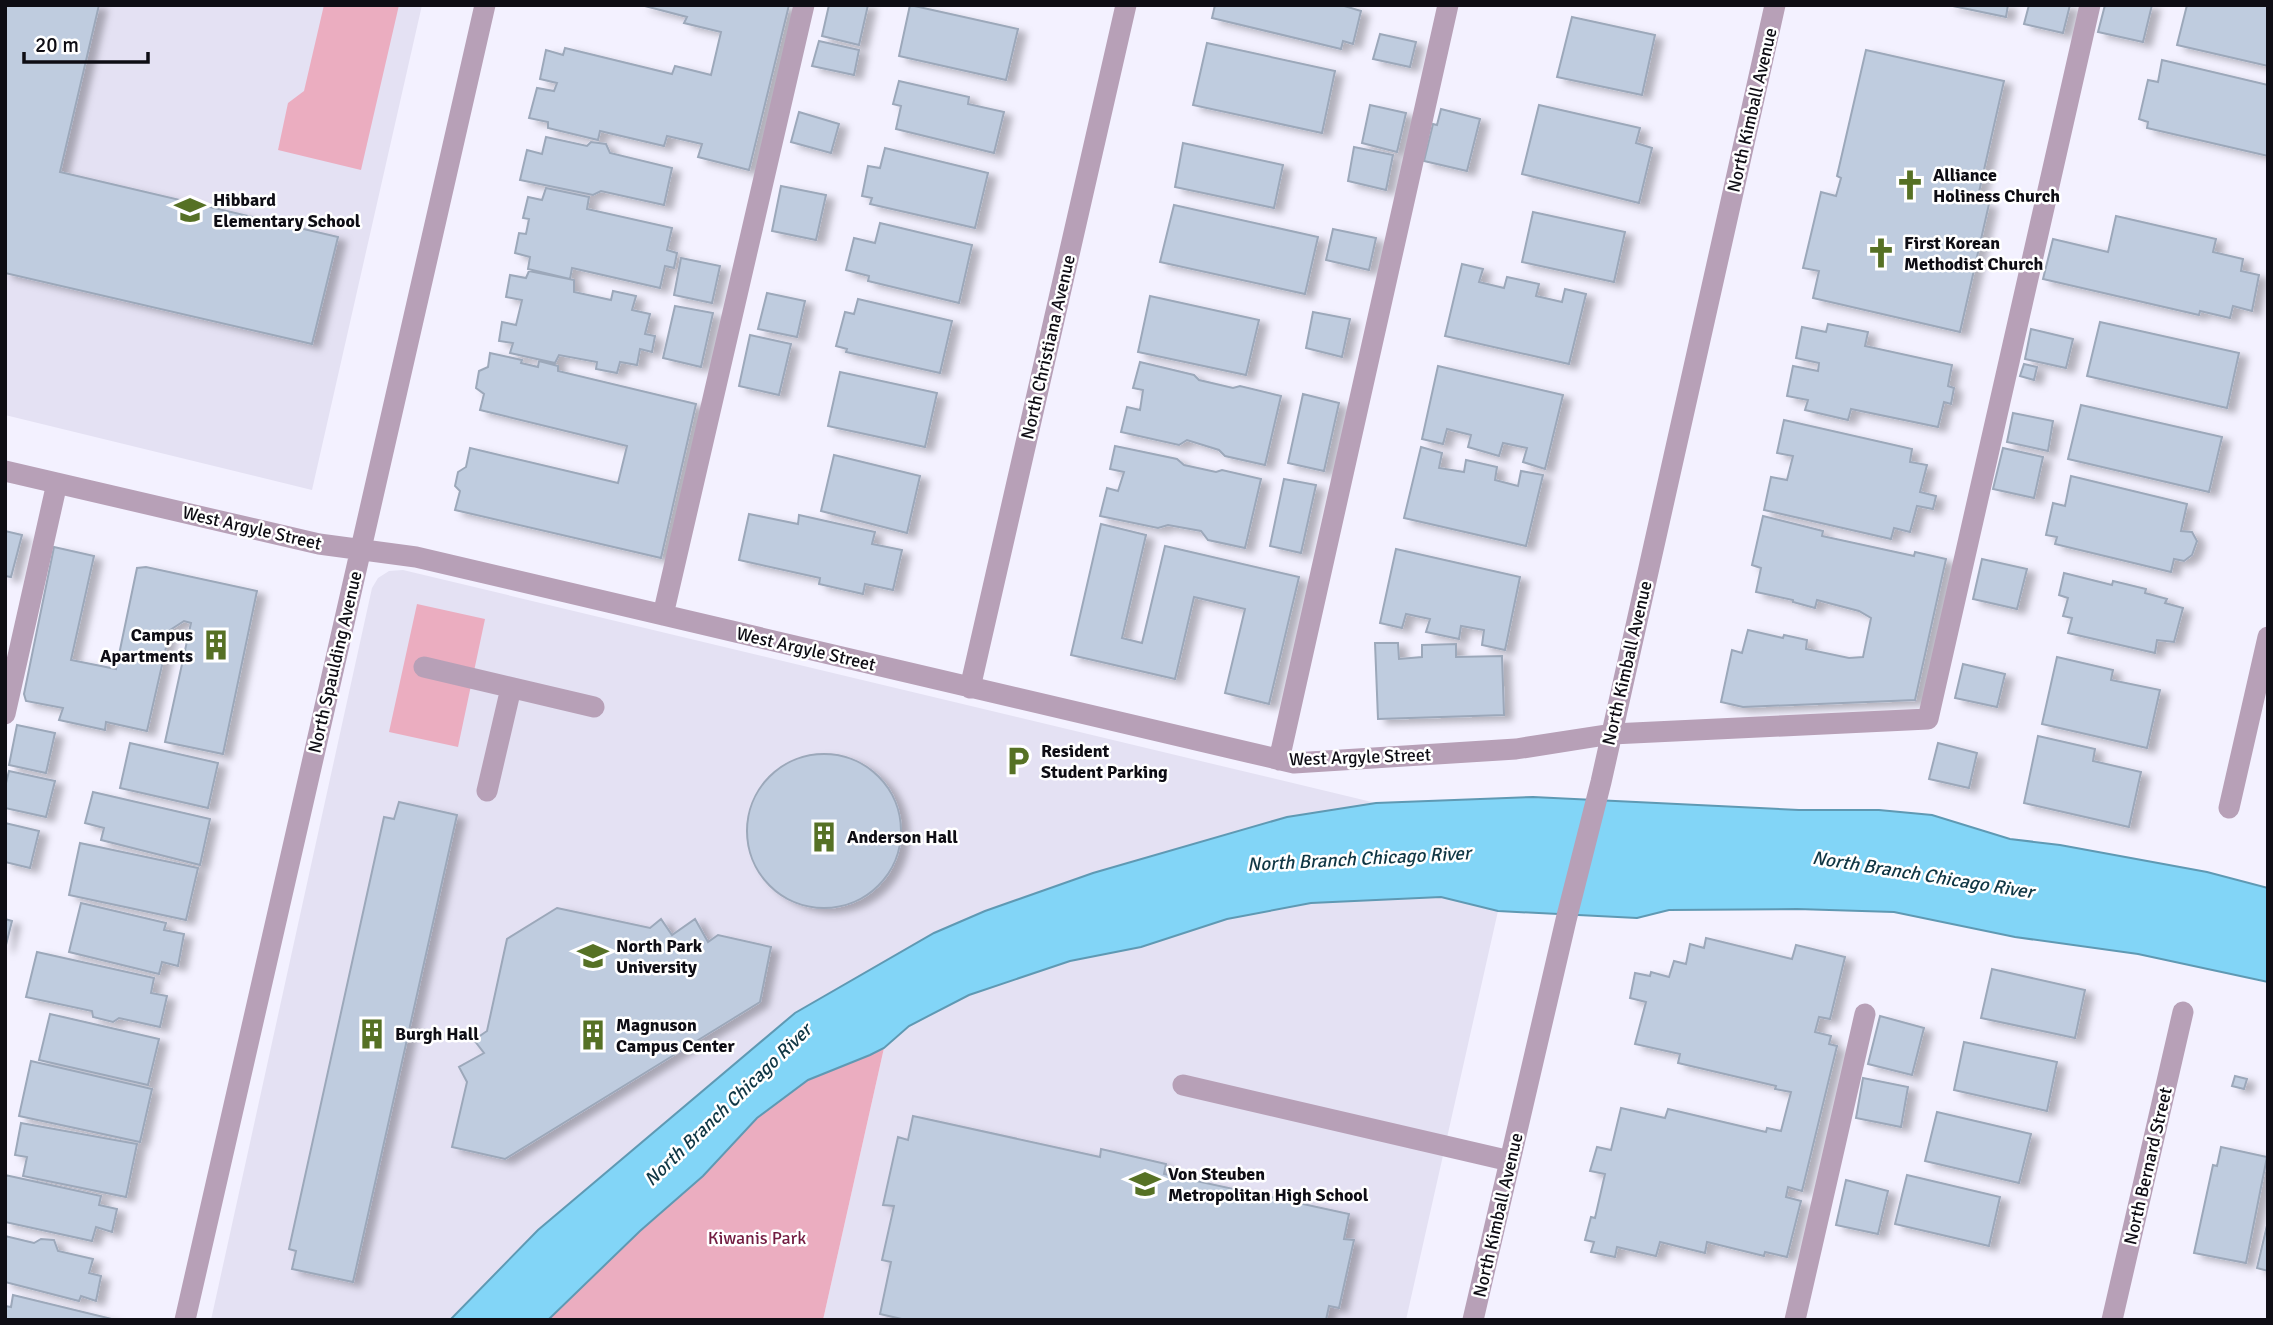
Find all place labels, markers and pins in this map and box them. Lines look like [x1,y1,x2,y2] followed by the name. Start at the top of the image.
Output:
[1933,164,2060,207] place label: Alliance Holiness Church
[1893,168,1927,202] church icon: Alliance Holiness Church
[213,189,361,232] place label: Hibbard Elementary School
[173,193,207,227] school or university icon: Hibbard Elementary School
[1904,232,2044,275] place label: First Korean Methodist Church
[1864,236,1898,270] church icon: First Korean Methodist Church
[100,624,193,667] place label: Campus Apartments
[199,628,233,662] building icon: Campus Apartments
[1041,740,1168,783] place label: Resident Student Parking
[1001,744,1035,778] parking icon: Resident Student Parking
[807,820,841,854] building icon: Anderson Hall
[847,826,958,848] place label: Anderson Hall
[616,935,703,978] place label: North Park University
[576,939,610,973] school or university icon: North Park University
[616,1014,735,1057] place label: Magnuson Campus Center
[355,1017,389,1051] building icon: Burgh Hall
[576,1018,610,1052] building icon: Magnuson Campus Center
[395,1023,479,1045] place label: Burgh Hall
[1168,1163,1369,1206] place label: Von Steuben Metropolitan High School
[1128,1167,1162,1201] school or university icon: Von Steuben Metropolitan High School

